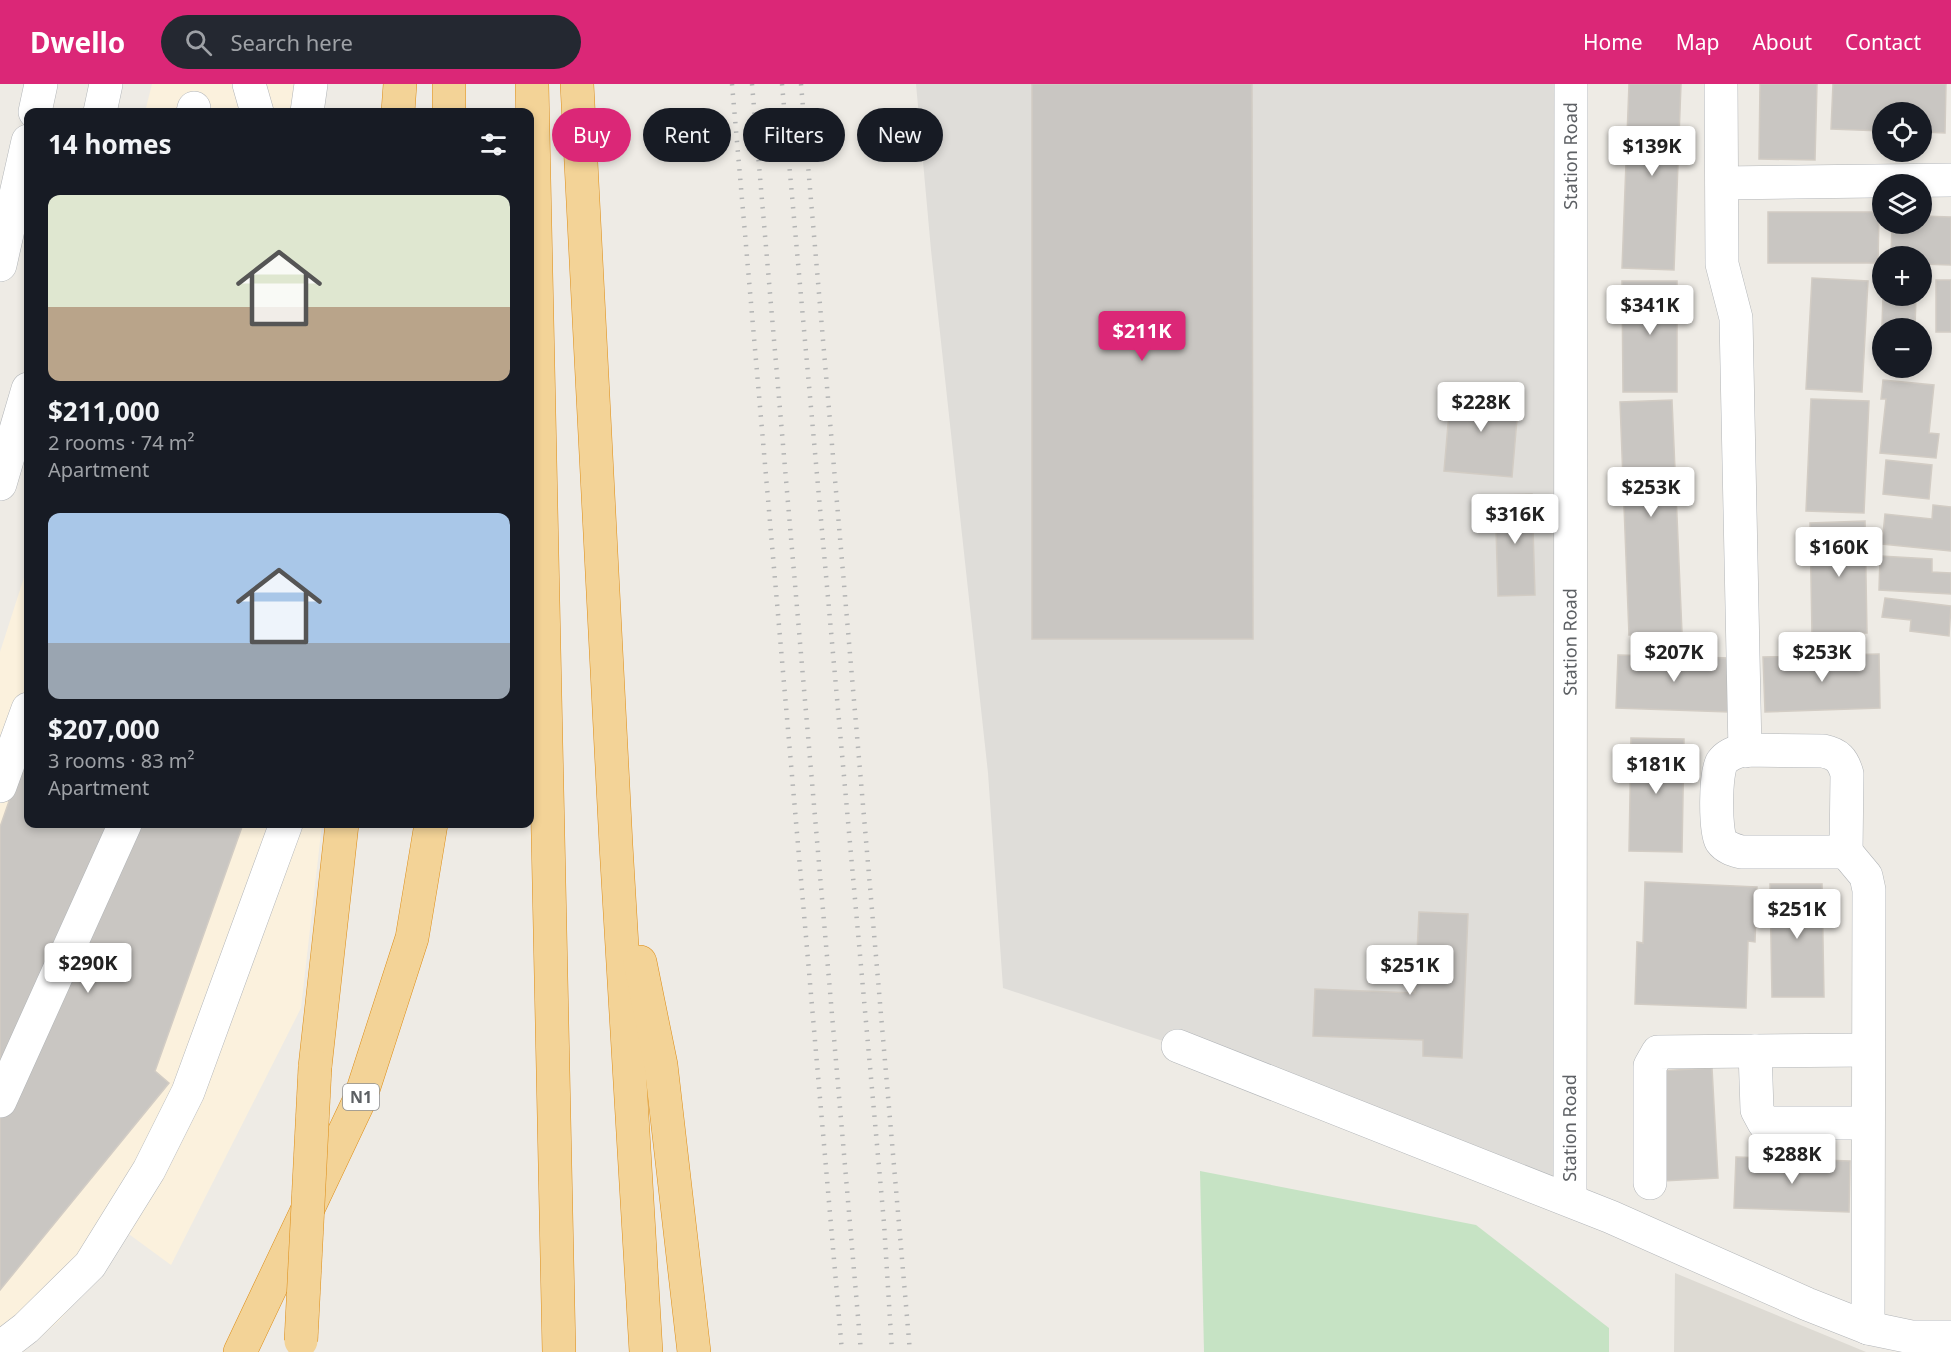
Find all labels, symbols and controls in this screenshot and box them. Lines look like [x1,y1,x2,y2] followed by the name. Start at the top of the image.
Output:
[161,15,581,69] search box
[30,23,125,61] text: Dwello
[182,26,215,59] icon: search
[230,27,353,57] text: Search here
[1583,28,1643,56] text: Home
[1676,28,1719,56] text: Map
[1752,28,1812,56] text: About
[1845,28,1921,56] text: Contact
[1558,102,1582,210] street label: Station Road
[1872,102,1932,378] map controls
[1872,102,1932,162] button: locate
[552,108,631,162] chip: Buy
[643,108,731,162] chip: Rent
[743,108,845,162] chip: Filters
[857,108,943,162] chip: New
[48,126,172,162] text: 14 homes
[1610,126,1694,177] pin: $139K
[477,128,510,161] icon: filters
[1622,132,1682,159] text: $139K
[1872,174,1932,234] button: layers
[225,234,333,342] icon: home
[1872,246,1932,306] button: +
[1608,285,1692,336] pin: $341K
[1620,291,1680,318] text: $341K
[1100,311,1184,362] pin: $211K
[1112,317,1172,344] text: $211K
[1872,318,1932,378] button: −
[1439,382,1523,433] pin: $228K
[1451,388,1511,415] text: $228K
[48,393,160,429] text: $211,000
[48,429,195,456] text: 2 rooms · 74 m²
[48,456,149,483] text: Apartment
[1609,467,1693,518] pin: $253K
[1621,473,1681,500] text: $253K
[1473,494,1557,545] pin: $316K
[1485,500,1545,527] text: $316K
[1797,527,1881,578] pin: $160K
[1809,533,1869,560] text: $160K
[225,552,333,660] icon: home
[1557,588,1582,696] street label: Station Road
[1632,632,1716,683] pin: $207K
[1780,632,1864,683] pin: $253K
[1644,638,1704,665] text: $207K
[1792,638,1852,665] text: $253K
[48,711,160,747] text: $207,000
[1614,744,1698,795] pin: $181K
[48,747,195,774] text: 3 rooms · 83 m²
[1626,750,1686,777] text: $181K
[48,774,149,801] text: Apartment
[1755,889,1839,940] pin: $251K
[1767,895,1827,922] text: $251K
[46,943,130,994] pin: $290K
[1368,945,1452,996] pin: $251K
[58,949,118,976] text: $290K
[1380,951,1440,978] text: $251K
[1557,1074,1581,1182] street label: Station Road
[343,1084,379,1110] road number: N1
[1750,1134,1834,1185] pin: $288K
[1762,1140,1822,1167] text: $288K

